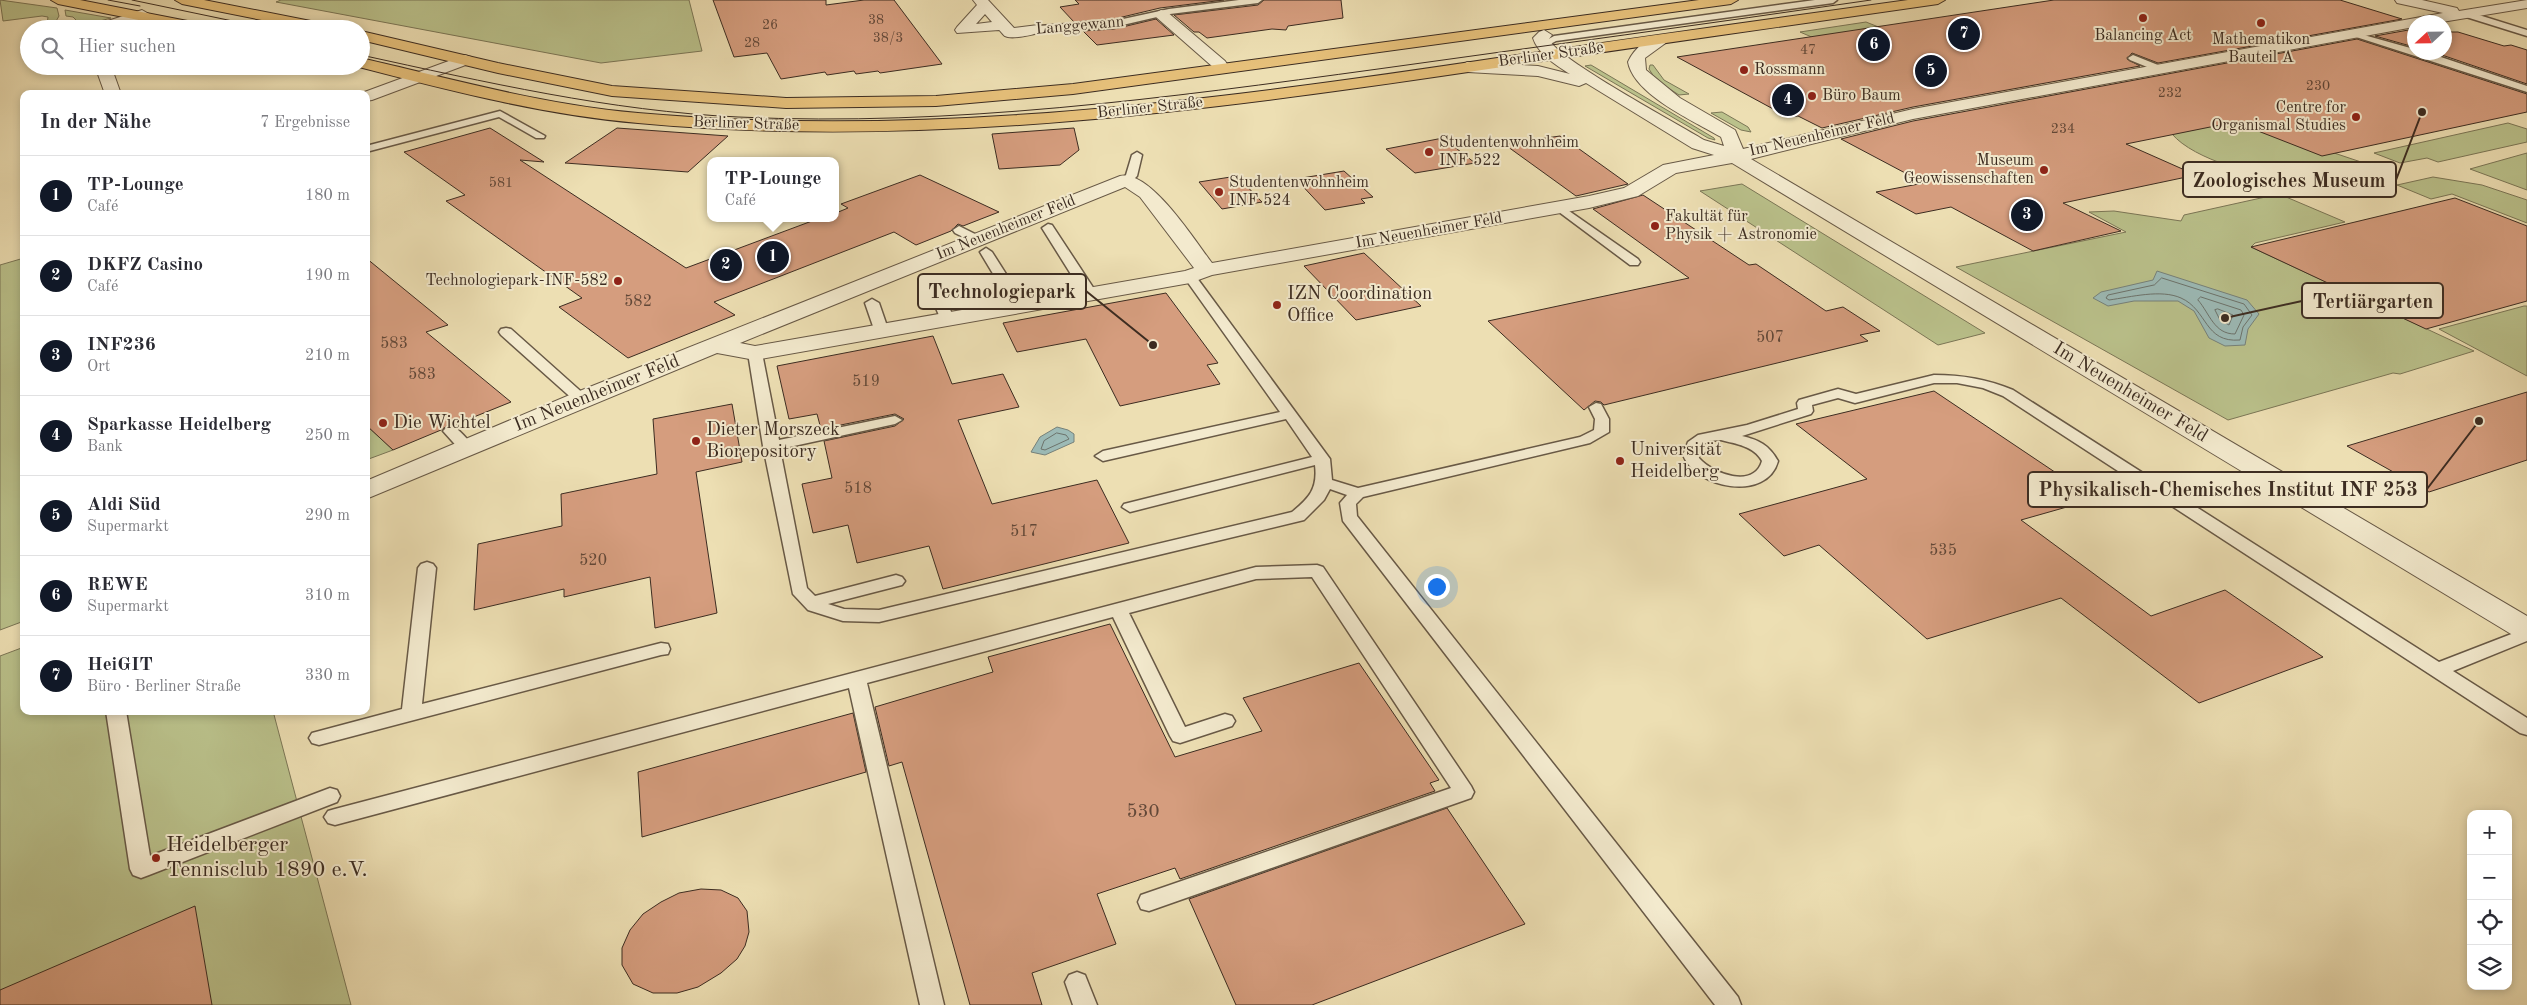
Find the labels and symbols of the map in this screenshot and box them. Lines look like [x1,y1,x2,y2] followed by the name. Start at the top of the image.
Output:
[2137,12,2149,24] marker: Balancing Act
[868,13,884,27] house number: 38
[1035,14,1125,38] street label: Langgewann
[1948,15,1980,53] pin: 7
[2407,15,2452,60] north arrow
[2255,17,2267,29] marker: Mathematikon Bauteil A
[762,18,778,32] house number: 26
[1858,26,1890,64] pin: 6
[2094,28,2192,44] place label: Balancing Act
[873,31,903,45] house number: 38/3
[2212,32,2311,66] place label: Mathematikon Bauteil A
[744,36,760,50] house number: 28
[1497,40,1605,70] street label: Berliner Straße
[1800,43,1816,57] house number: 47
[1915,52,1947,90] pin: 5
[1754,62,1826,78] place label: Rossmann
[1738,64,1750,76] marker: Rossmann
[2306,79,2330,93] house number: 230
[1772,81,1804,119] pin: 4
[2158,86,2182,100] house number: 232
[1822,88,1901,104] place label: Büro Baum
[1806,90,1818,102] marker: Büro Baum
[1096,94,1204,122] street label: Berliner Straße
[2211,100,2346,134] place label: Centre for Organismal Studies
[1748,110,1896,160] street label: Im Neuenheimer Feld
[2350,111,2362,123] marker: Centre for Organismal Studies
[693,114,799,134] street label: Berliner Straße
[2051,122,2075,136] house number: 234
[1439,135,1579,169] place label: Studentenwohnheim INF 522
[1423,146,1435,158] marker: Studentenwohnheim INF 522
[1903,153,2034,187] place label: Museum Geowissenschaften
[2183,162,2396,197] callout: Zoologisches Museum
[2038,164,2050,176] marker: Museum Geowissenschaften
[2192,172,2386,192] text: Zoologisches Museum
[1229,175,1369,209] place label: Studentenwohnheim INF 524
[489,176,513,190] house number: 581
[1213,186,1225,198] marker: Studentenwohnheim INF 524
[934,193,1078,263] street label: Im Neuenheimer Feld
[2011,196,2043,234] pin: 3
[1665,209,1817,243] place label: Fakultät für Physik + Astronomie
[1354,210,1504,252] street label: Im Neuenheimer Feld
[1649,220,1661,232] marker: Fakultät für Physik + Astronomie
[757,238,789,276] pin: 1
[710,246,742,284] pin: 2
[425,273,608,289] place label: Technologiepark-INF-582
[918,274,1086,309] callout: Technologiepark
[612,275,624,287] marker: Technologiepark-INF-582
[928,283,1076,303] text: Technologiepark
[2302,283,2443,318] callout: Tertiärgarten
[1287,285,1432,326] place label: IZN Coordination Office
[2313,293,2433,313] text: Tertiärgarten
[624,294,652,310] house number: 582
[1271,299,1283,311] marker: IZN Coordination Office
[1756,330,1784,346] house number: 507
[380,336,408,352] house number: 583
[2049,339,2211,447] street label: Im Neuenheimer Feld
[511,352,683,436] street label: Im Neuenheimer Feld
[408,367,436,383] house number: 583
[852,374,880,390] house number: 519
[393,414,491,433] place label: Die Wichtel
[377,417,389,429] marker: Die Wichtel
[706,421,840,462] place label: Dieter Morszeck Biorepository
[690,435,702,447] marker: Dieter Morszeck Biorepository
[1630,441,1722,482] place label: Universität Heidelberg
[1614,455,1626,467] marker: Universität Heidelberg
[2028,472,2427,507] callout: Physikalisch-Chemisches Institut INF 253
[2038,480,2418,501] text: Physikalisch-Chemisches Institut INF 253
[844,481,872,497] house number: 518
[1010,524,1038,540] house number: 517
[1929,543,1957,559] house number: 535
[579,553,607,569] house number: 520
[1424,574,1450,600] your location
[1126,803,1160,822] house number: 530
[166,834,368,881] place label: Heidelberger Tennisclub 1890 e.V.
[150,852,162,864] marker: Heidelberger Tennisclub 1890 e.V.

